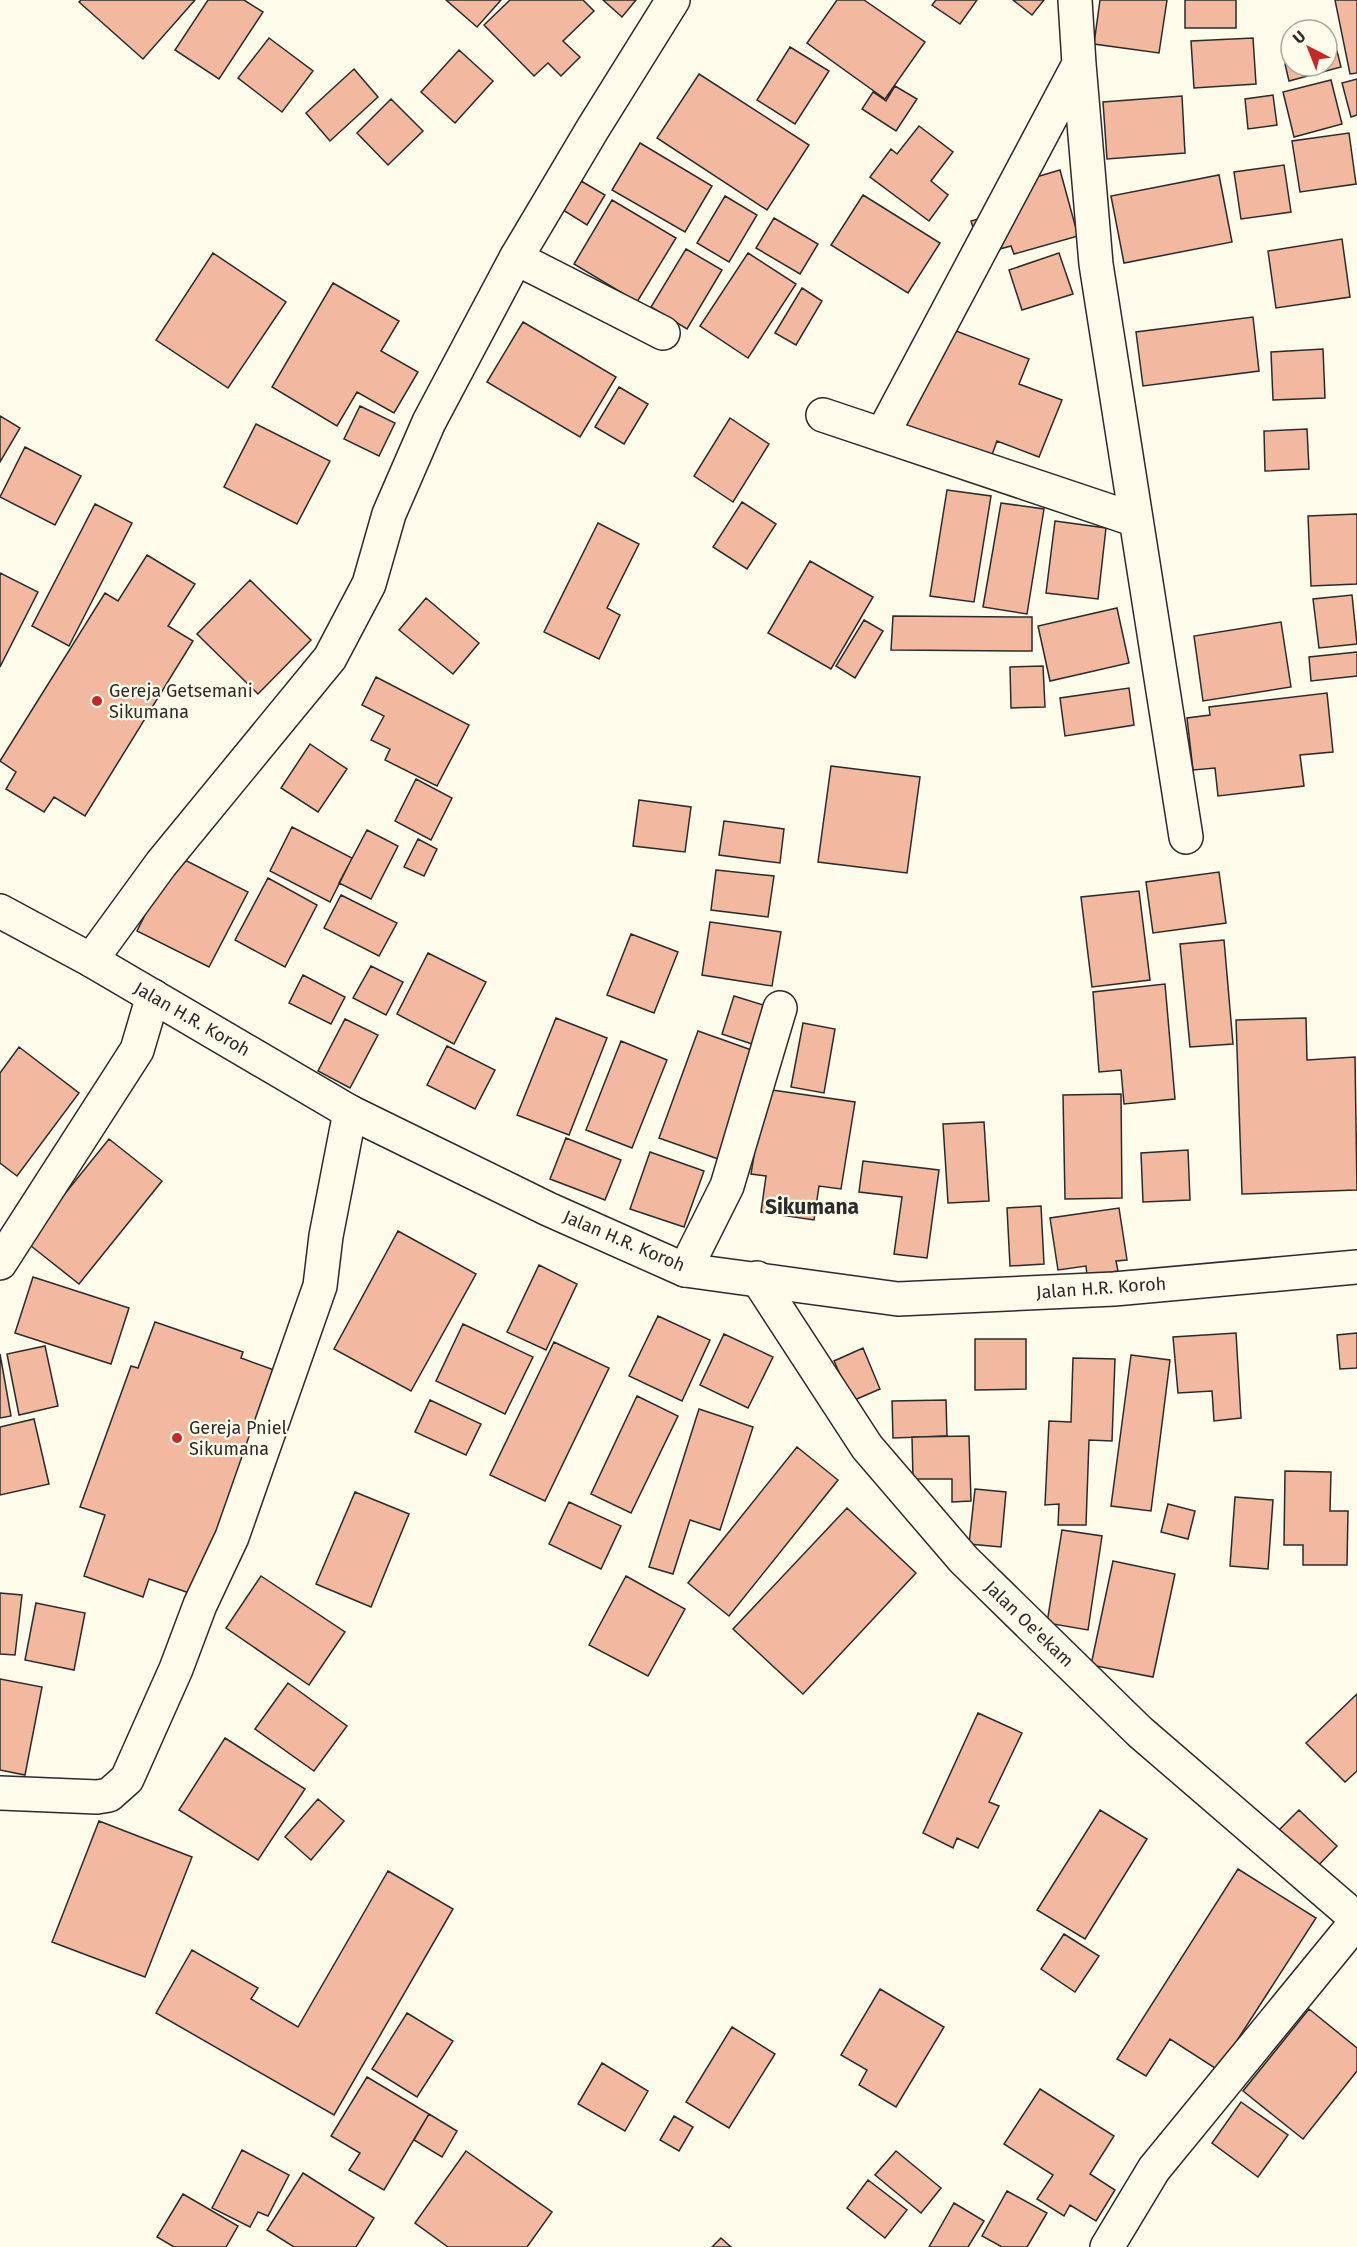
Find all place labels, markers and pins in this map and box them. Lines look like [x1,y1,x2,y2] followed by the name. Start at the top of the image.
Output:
[109,680,253,723] place label: Gereja Getsemani Sikumana
[90,694,104,708] marker: Gereja Getsemani Sikumana
[189,1417,287,1460] place label: Gereja Pniel Sikumana
[170,1431,184,1445] marker: Gereja Pniel Sikumana

